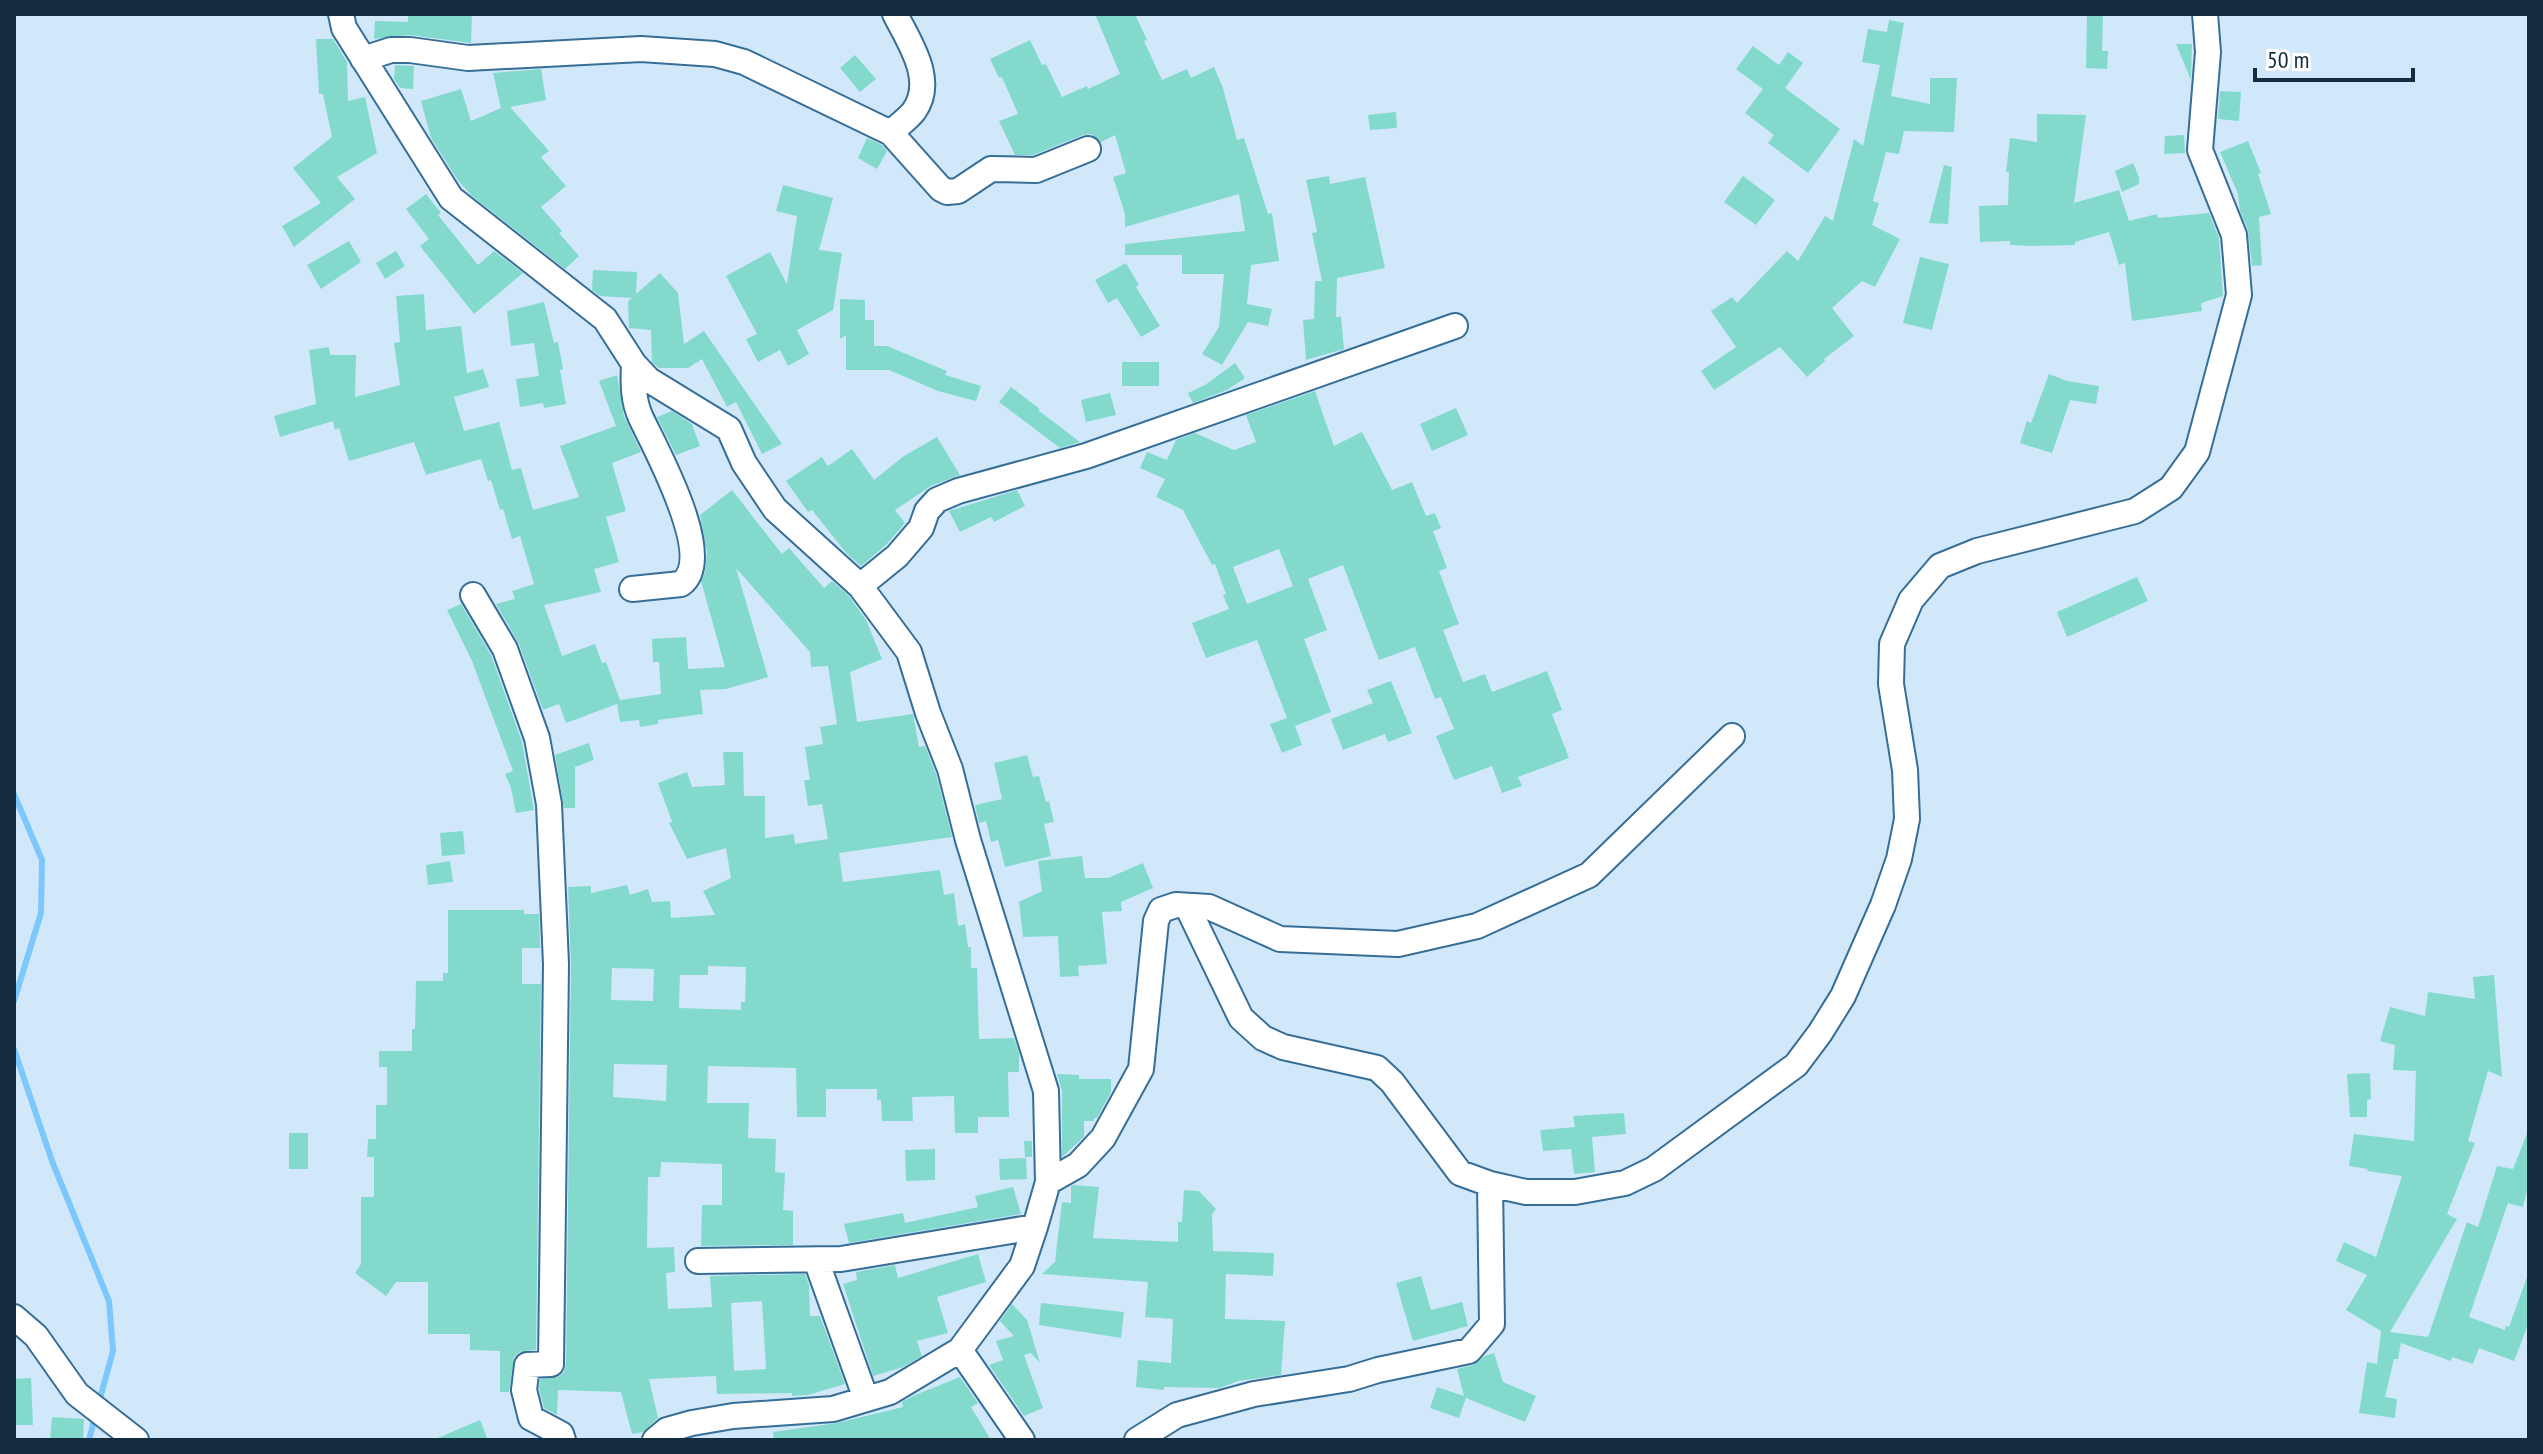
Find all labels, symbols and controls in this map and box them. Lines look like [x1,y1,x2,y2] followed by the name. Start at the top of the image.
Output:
[2255,32,2413,82] scale bar
[2267,44,2309,75] text: 50 m

